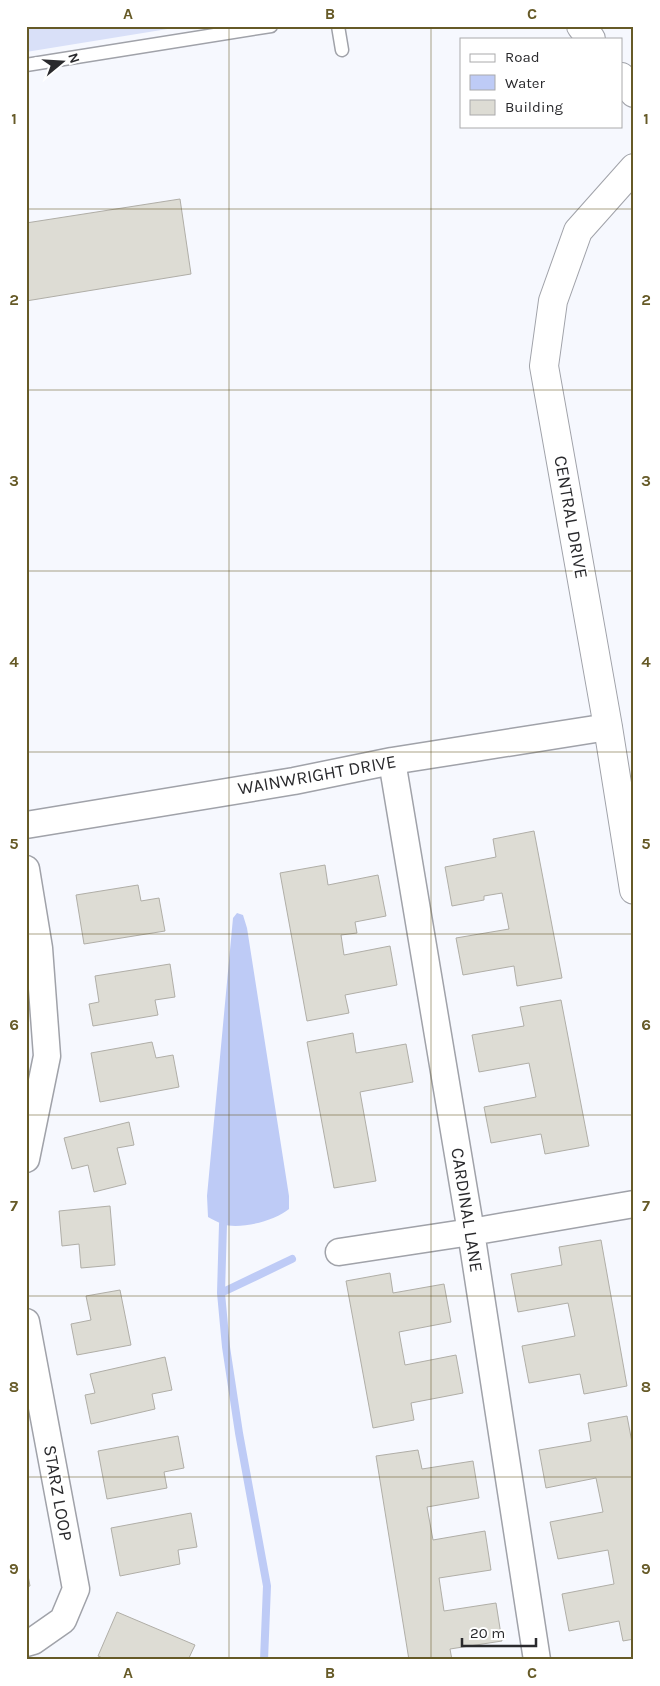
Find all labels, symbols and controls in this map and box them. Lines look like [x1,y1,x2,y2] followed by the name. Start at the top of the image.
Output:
[123,4,133,23] text: A
[325,4,335,23] text: B
[527,4,537,23] text: C
[38,38,88,88] north arrow
[460,38,622,128] legend
[505,48,540,66] text: Road
[64,51,84,66] text: N
[505,74,546,92] text: Water
[505,98,563,116] text: Building
[11,109,17,128] text: 1
[643,109,649,128] text: 1
[9,290,19,309] text: 2
[641,290,651,309] text: 2
[549,454,593,580] street label: CENTRAL DRIVE
[9,471,19,490] text: 3
[641,471,651,490] text: 3
[9,652,19,671] text: 4
[641,652,651,671] text: 4
[236,750,398,800] street label: WAINWRIGHT DRIVE
[9,834,19,853] text: 5
[641,834,651,853] text: 5
[9,1015,19,1034] text: 6
[641,1015,651,1034] text: 6
[446,1146,488,1274] street label: CARDINAL LANE
[10,1196,18,1215] text: 7
[642,1196,650,1215] text: 7
[9,1377,19,1396] text: 8
[641,1377,651,1396] text: 8
[39,1443,77,1543] street label: STARZ LOOP
[9,1559,19,1578] text: 9
[641,1559,651,1578] text: 9
[462,1616,536,1648] scale bar
[470,1624,505,1642] text: 20 m
[123,1663,133,1682] text: A
[325,1663,335,1682] text: B
[527,1663,537,1682] text: C

